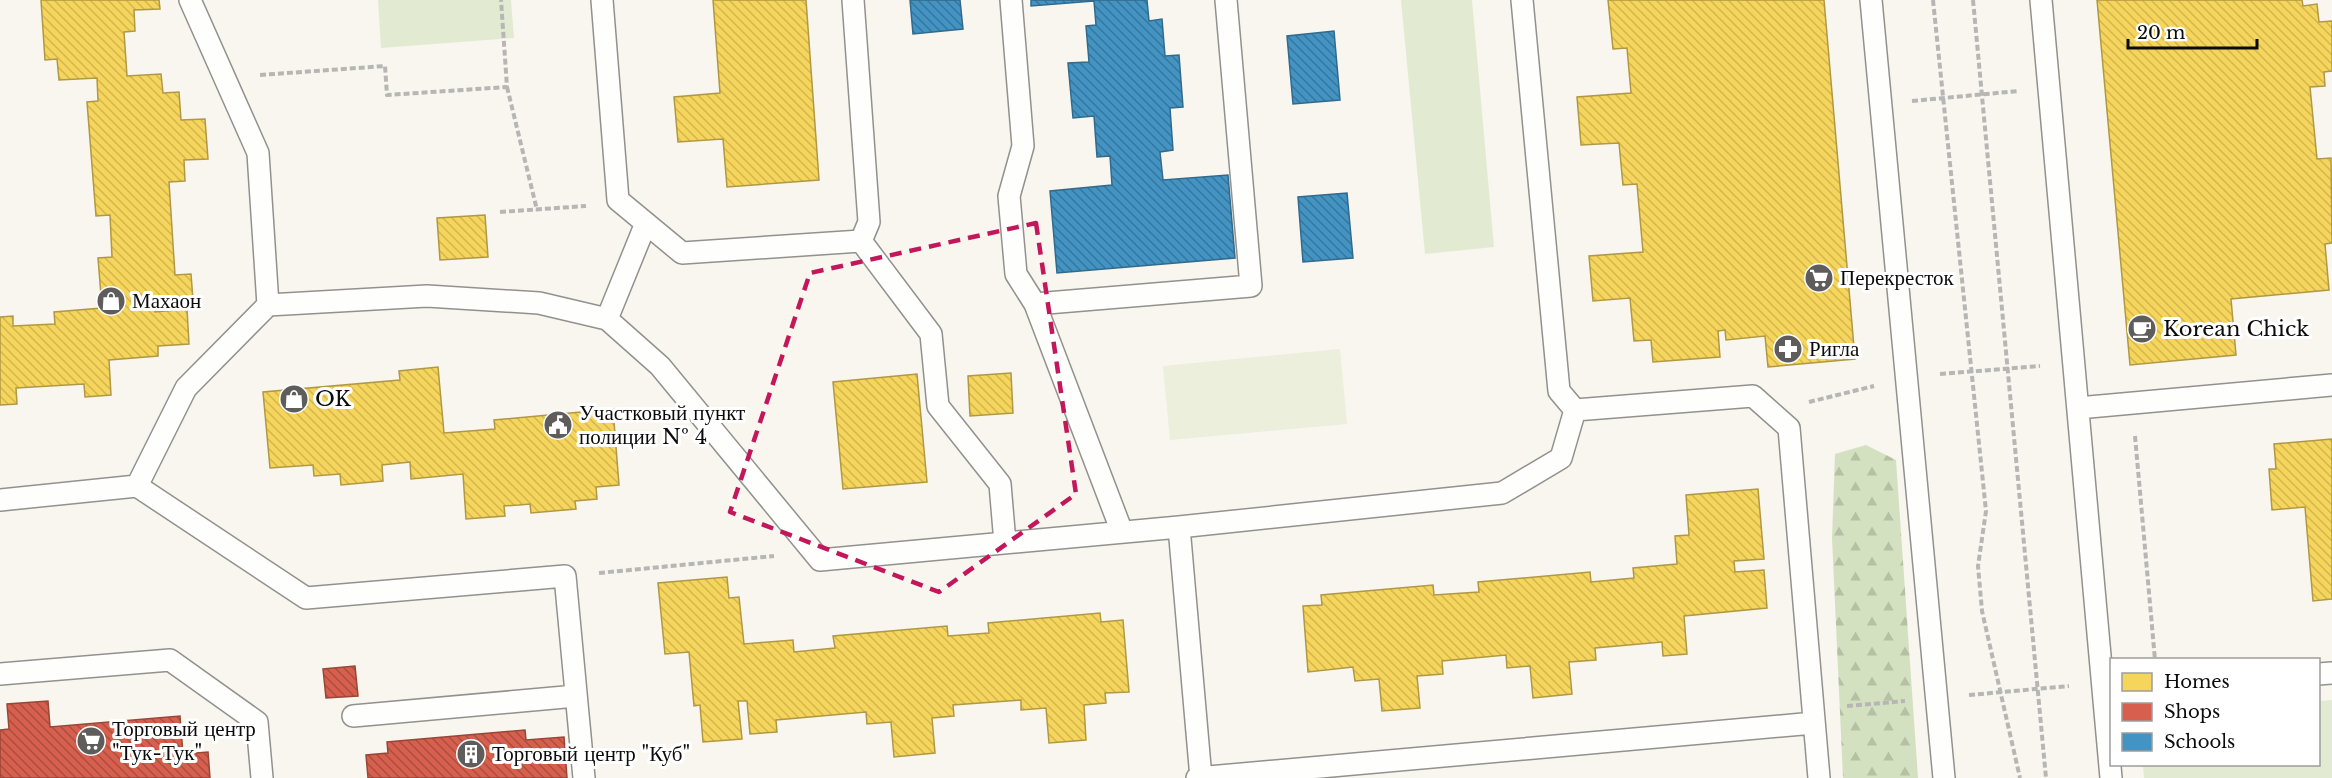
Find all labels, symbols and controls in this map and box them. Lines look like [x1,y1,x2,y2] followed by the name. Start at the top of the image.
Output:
[2128,12,2257,50] scale bar
[2137,22,2185,44] text: 20 m
[1803,262,1835,294] supermarket icon: Перекресток
[1840,265,1955,291] place label: Перекресток
[95,285,127,317] shop icon: Махаон
[132,288,201,314] place label: Махаон
[2126,313,2158,345] cafe icon: Korean Chick
[2163,316,2309,342] place label: Korean Chick
[1772,333,1804,365] pharmacy icon: Ригла
[1809,336,1860,362] place label: Ригла
[278,383,310,415] shop icon: OK
[315,386,352,412] place label: OK
[579,400,745,450] place label: Участковый пункт полиции № 4
[542,409,574,441] public building icon: Участковый пункт полиции № 4
[2110,658,2320,766] legend
[2164,671,2230,693] text: Homes
[2164,701,2220,723] text: Shops
[112,716,256,766] place label: Торговый центр "Тук-Тук"
[75,725,107,757] supermarket icon: Торговый центр "Тук-Тук"
[2164,731,2235,753] text: Schools
[455,738,487,770] building icon: Торговый центр "Куб"
[492,741,690,767] place label: Торговый центр "Куб"

